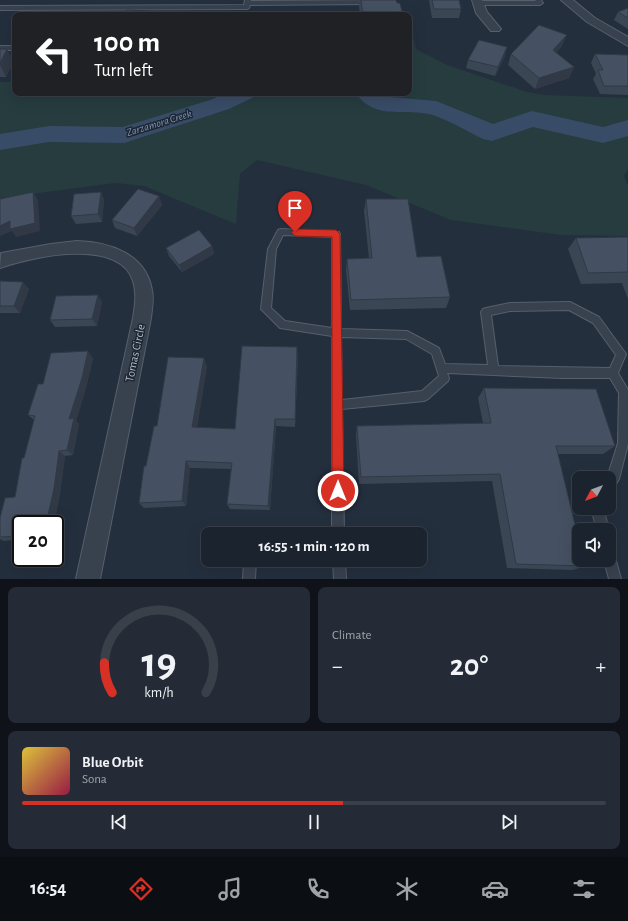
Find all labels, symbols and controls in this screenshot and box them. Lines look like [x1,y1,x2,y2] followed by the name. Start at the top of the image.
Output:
[28,28,80,80] icon: left
[94,29,160,57] text: 100 m
[94,62,153,80] text: Turn left
[125,108,193,138] water label: Zarzamora Creek
[278,191,312,232] pin
[284,197,306,219] icon: arrive
[123,323,147,383] street label: Tomas Circle
[317,470,359,512] position arrow
[572,471,616,515] north arrow
[572,471,616,567] map controls
[12,515,64,567] speed limit sign: 20
[572,523,616,567] button: sound
[258,539,370,554] text: 16:55 · 1 min · 120 m
[332,629,371,642] text: Climate
[141,643,177,684] text: 19
[450,651,488,681] text: 20°
[332,655,343,677] text: −
[595,655,606,677] text: +
[144,686,174,700] text: km/h
[82,755,143,770] text: Blue Orbit
[82,773,107,786] text: Sona
[108,811,130,833] icon: previous
[303,811,325,833] icon: pause
[498,811,520,833] icon: next
[127,875,155,903] icon: directions
[216,875,244,903] icon: music
[304,875,332,903] icon: phone
[393,875,421,903] icon: climate
[481,875,509,903] icon: car
[570,875,598,903] icon: filters
[30,880,66,898] text: 16:54

